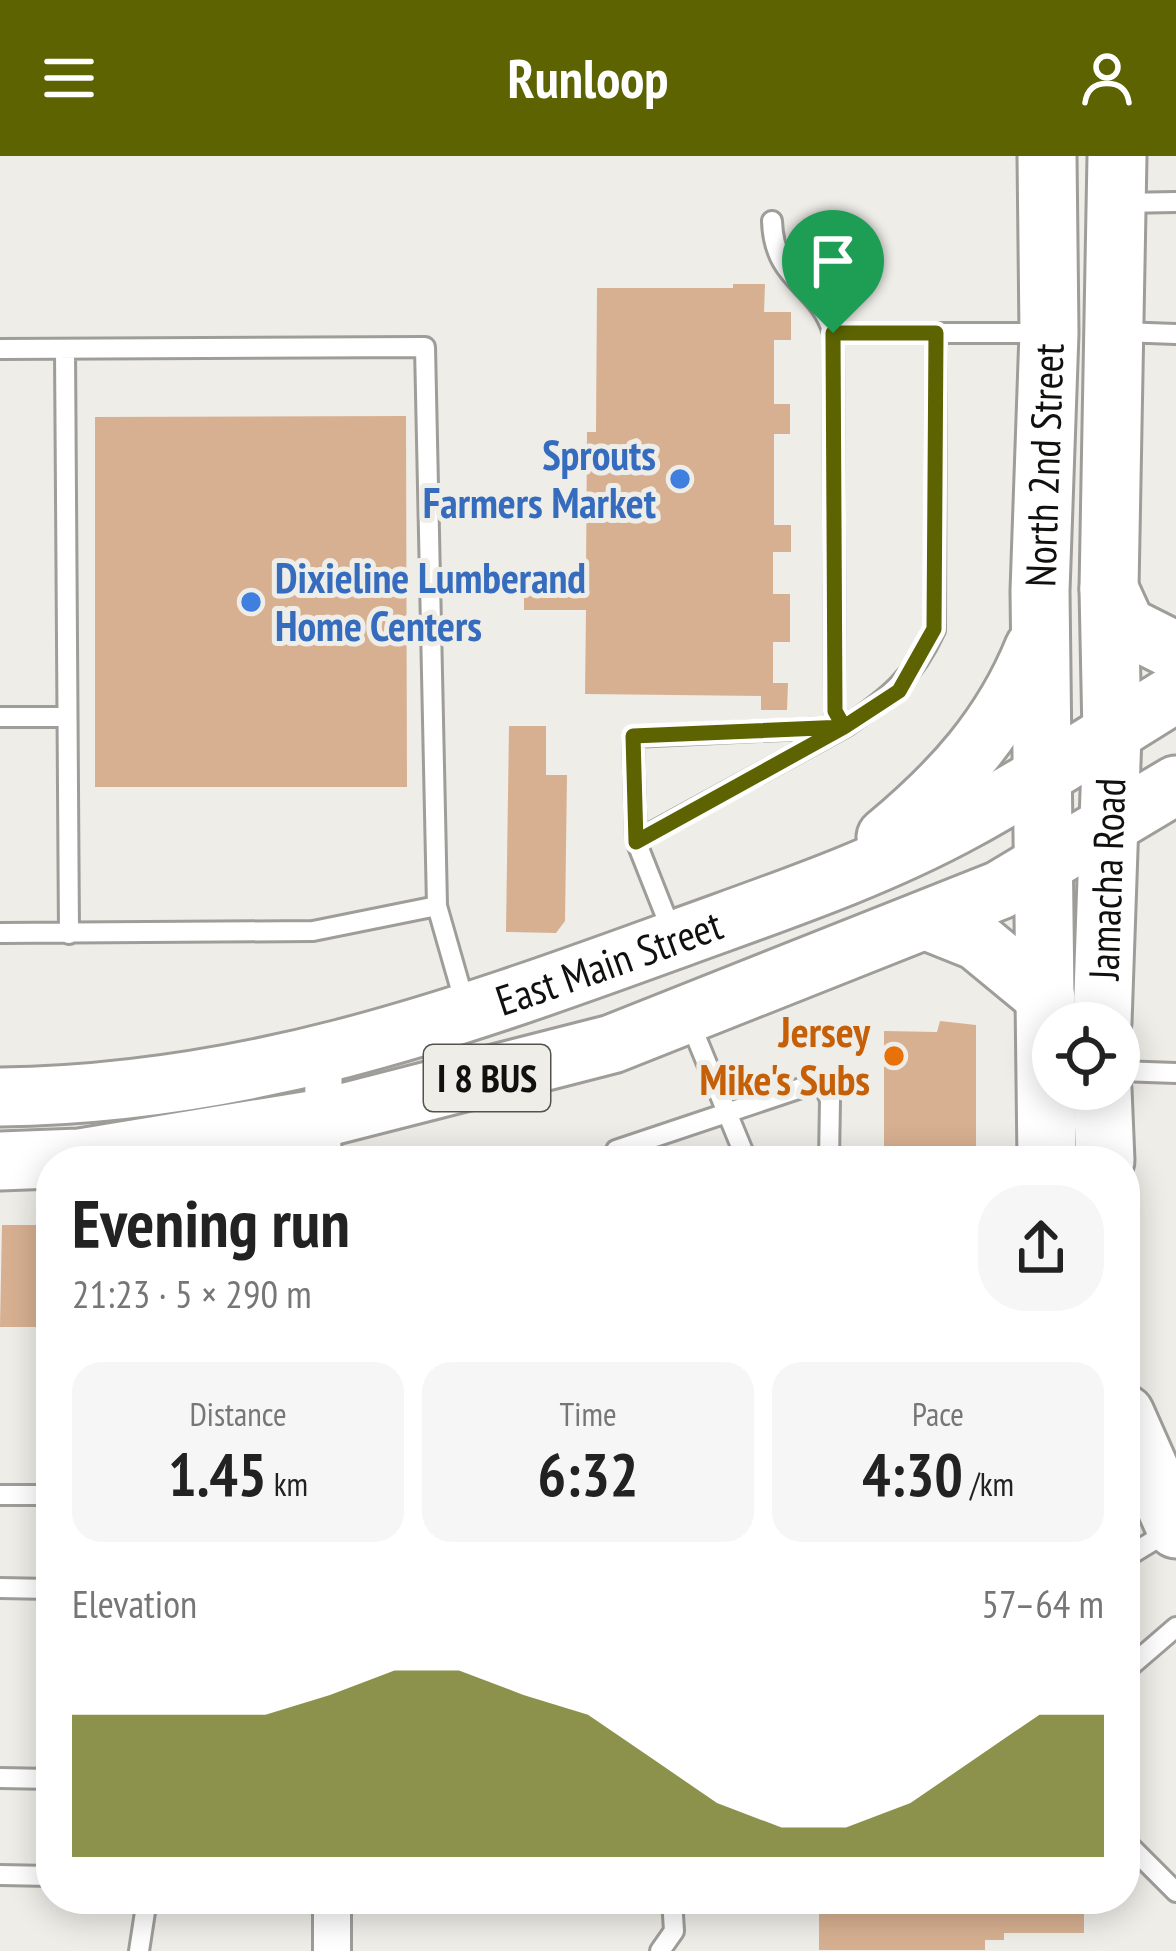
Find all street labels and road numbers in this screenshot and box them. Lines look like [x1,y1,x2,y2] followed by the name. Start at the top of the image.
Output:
[1012,342,1076,588] street label: North 2nd Street
[1075,777,1137,983] street label: Jamacha Road
[489,897,730,1028] street label: East Main Street
[424,1045,550,1111] road number: I 8 BUS

